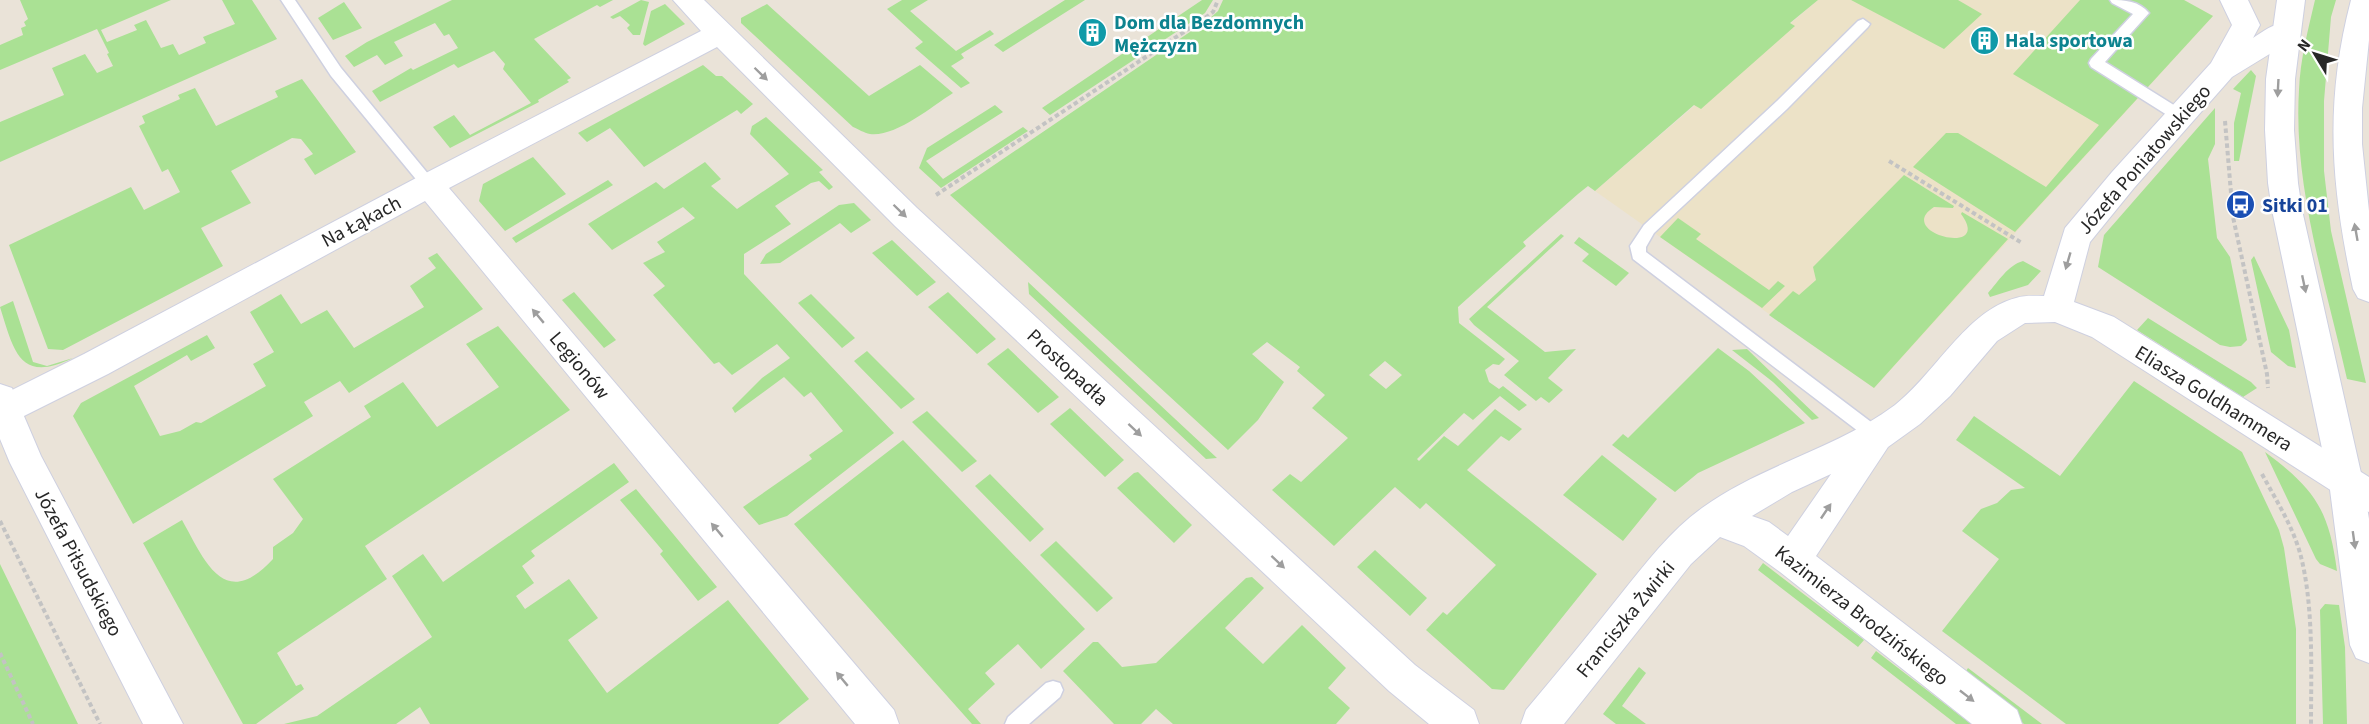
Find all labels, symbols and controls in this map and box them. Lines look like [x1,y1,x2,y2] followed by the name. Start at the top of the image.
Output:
[1114,9,1304,60] place label: Dom dla Bezdomnych Mężczyzn
[1077,17,1109,49] building icon: Dom dla Bezdomnych Mężczyzn
[1968,24,2000,56] building icon: Hala sportowa
[2285,24,2345,84] north arrow
[2005,27,2133,55] place label: Hala sportowa
[2292,34,2316,56] text: N
[753,67,767,81] one-way arrow
[2274,78,2283,97] one-way arrow
[2072,79,2218,241] street label: Józefa Poniatowskiego
[317,189,406,255] street label: Na Łąkach
[2225,189,2257,221] bus stop icon: Sitki 01
[2262,192,2328,220] place label: Sitki 01
[893,204,908,218] one-way arrow
[2351,223,2360,242] one-way arrow
[2063,252,2073,271] one-way arrow
[2300,274,2309,293] one-way arrow
[532,309,545,324] one-way arrow
[1020,323,1114,413] street label: Prostopadła
[542,326,616,406] street label: Legionów
[2129,339,2298,459] street label: Eliasza Goldhammera
[1128,422,1142,436] one-way arrow
[27,483,129,641] street label: Józefa Piłsudskiego
[1820,504,1832,520] one-way arrow
[711,523,724,538] one-way arrow
[2350,530,2359,549] one-way arrow
[1768,539,1954,693] street label: Kazimierza Brodzińskiego
[1271,555,1285,569] one-way arrow
[1570,555,1682,684] street label: Franciszka Żwirki
[836,671,849,687] one-way arrow
[1960,690,1975,702] one-way arrow

